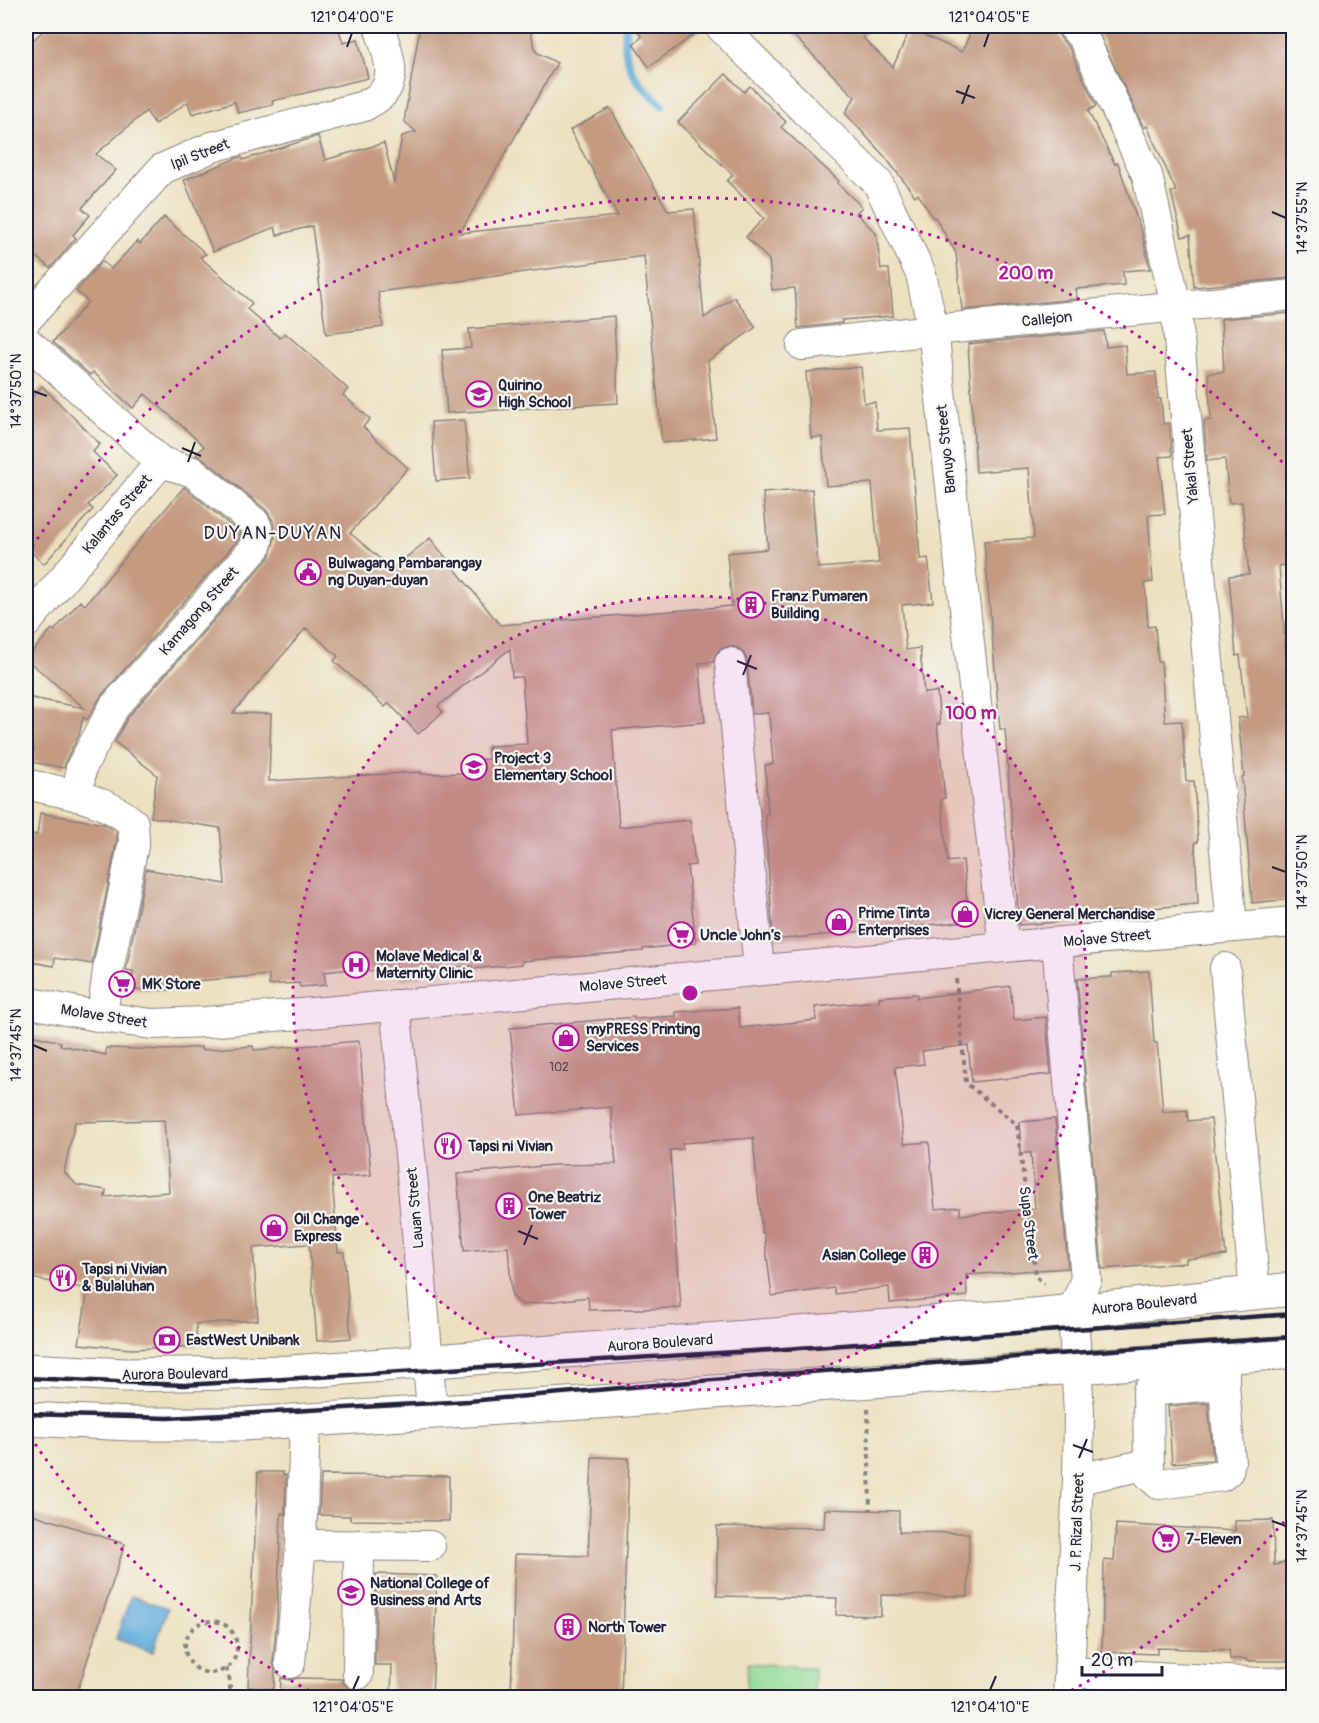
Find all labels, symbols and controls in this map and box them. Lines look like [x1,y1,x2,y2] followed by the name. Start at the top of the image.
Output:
[311,8,394,27] text: 121°04'00"E
[949,8,1030,27] text: 121°04'05"E
[168,134,233,174] street label: Ipil Street
[1293,182,1312,254] text: 14°37'55"N
[999,262,1053,285] text: 200 m
[1021,307,1073,332] street label: Callejon
[7,353,26,429] text: 14°37'50"N
[498,376,571,412] place label: Quirino High School
[464,379,494,409] school or university icon: Quirino High School
[932,403,961,494] street label: Banuyo Street
[1178,426,1203,506] street label: Yakal Street
[79,470,157,558] street label: Kalantas Street
[203,522,343,545] district label: DUYAN-DUYAN
[328,554,482,590] place label: Bulwagang Pambarangay ng Duyan-duyan
[293,557,323,587] public building icon: Bulwagang Pambarangay ng Duyan-duyan
[156,562,244,660] street label: Kamagong Street
[771,587,868,623] place label: Franz Pumaren Building
[736,590,766,620] building icon: Franz Pumaren Building
[945,702,997,725] text: 100 m
[494,749,613,785] place label: Project 3 Elementary School
[459,752,489,782] school or university icon: Project 3 Elementary School
[1293,834,1312,910] text: 14°37'50"N
[950,899,980,929] shop icon: Vicrey General Merchandise
[858,904,930,940] place label: Prime Tinta Enterprises
[984,905,1155,924] place label: Vicrey General Merchandise
[824,907,854,937] shop icon: Prime Tinta Enterprises
[666,920,696,950] supermarket icon: Uncle John’s
[1063,925,1152,952] street label: Molave Street
[700,926,781,945] place label: Uncle John’s
[376,947,482,983] place label: Molave Medical & Maternity Clinic
[341,950,371,980] hospital icon: Molave Medical & Maternity Clinic
[107,969,137,999] supermarket icon: MK Store
[579,970,668,997] street label: Molave Street
[142,975,201,994] place label: MK Store
[680,983,700,1003] centre of rings
[59,1000,150,1033] street label: Molave Street
[7,1008,26,1082] text: 14°37'45"N
[586,1020,700,1056] place label: myPRESS Printing Services
[551,1023,581,1053] shop icon: myPRESS Printing Services
[549,1060,569,1075] house number: 102
[433,1131,463,1161] restaurant icon: Tapsi ni Vivian
[467,1137,554,1156] place label: Tapsi ni Vivian
[402,1166,429,1249] street label: Lauan Street
[1015,1185,1043,1262] street label: Supa Street
[527,1188,601,1224] place label: One Beatriz Tower
[494,1191,524,1221] building icon: One Beatriz Tower
[294,1210,360,1246] place label: Oil Change Express
[259,1213,289,1243] shop icon: Oil Change Express
[910,1240,940,1270] building icon: Asian College
[822,1246,907,1265] place label: Asian College
[81,1260,168,1296] place label: Tapsi ni Vivian & Bulaluhan
[48,1263,78,1293] restaurant icon: Tapsi ni Vivian & Bulaluhan
[1090,1289,1198,1320] street label: Aurora Boulevard
[152,1325,182,1355] bank icon: EastWest Unibank
[606,1330,714,1357] street label: Aurora Boulevard
[186,1331,300,1350] place label: EastWest Unibank
[122,1364,228,1385] street label: Aurora Boulevard
[1066,1471,1089,1572] street label: J. P. Rizal Street
[1293,1489,1312,1563] text: 14°37'45"N
[1151,1524,1181,1554] supermarket icon: 7-Eleven
[1186,1530,1242,1549] place label: 7-Eleven
[370,1574,491,1610] place label: National College of Business and Arts
[336,1577,366,1607] school or university icon: National College of Business and Arts
[553,1612,583,1642] building icon: North Tower
[588,1618,667,1637] place label: North Tower
[1082,1639,1162,1677] scale bar
[1091,1649,1133,1672] text: 20 m
[313,1698,394,1717] text: 121°04'05"E
[951,1698,1029,1717] text: 121°04'10"E

